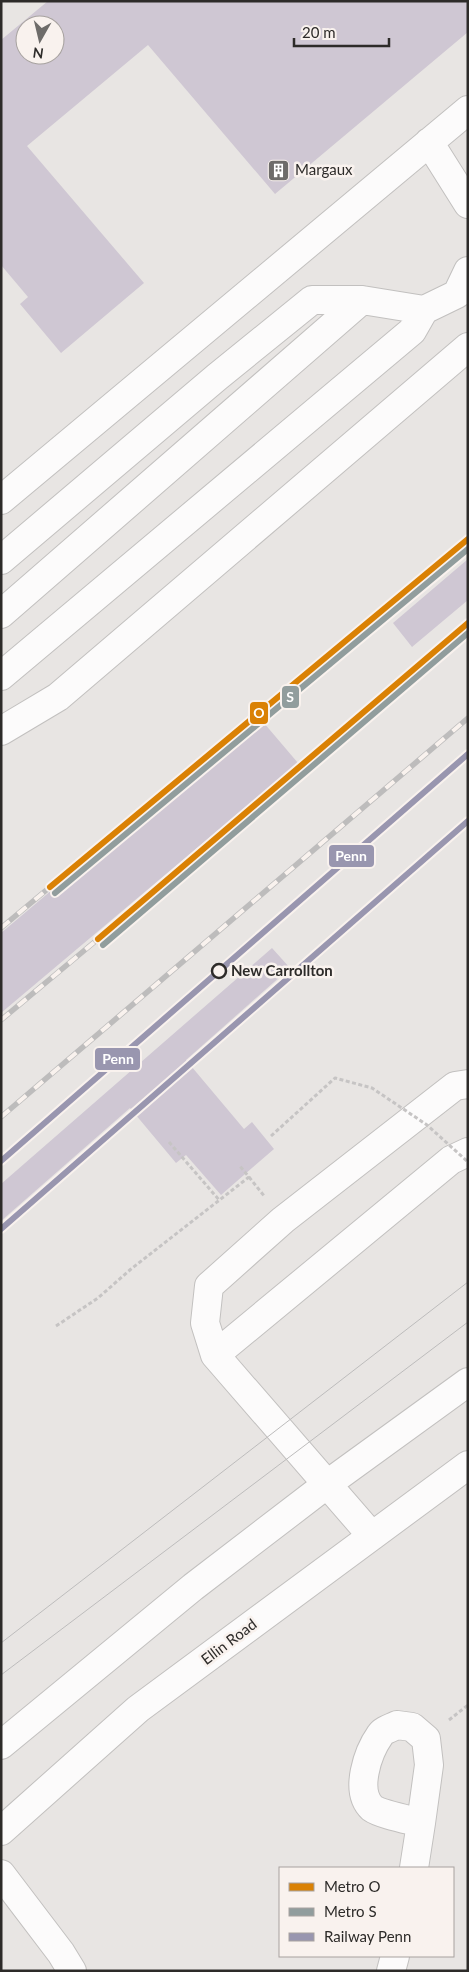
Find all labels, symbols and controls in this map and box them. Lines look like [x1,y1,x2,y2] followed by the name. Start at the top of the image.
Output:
[15,15,65,65] north arrow
[294,15,389,47] scale bar
[302,23,336,41] text: 20 m
[32,44,45,63] text: N
[267,158,291,182] building icon: Margaux
[295,160,353,178] place label: Margaux
[281,685,300,709] line badge: S
[286,688,294,705] text: S
[249,701,269,725] line badge: O
[253,704,265,721] text: O
[328,844,375,868] line badge: Penn
[335,847,367,864] text: Penn
[231,961,333,979] place label: New Carrollton
[211,963,227,979] marker: New Carrollton
[94,1047,141,1071] line badge: Penn
[102,1050,134,1067] text: Penn
[197,1615,260,1668] street label: Ellin Road
[279,1867,454,1957] legend
[324,1877,380,1895] text: Metro O
[324,1902,377,1920] text: Metro S
[324,1927,411,1945] text: Railway Penn

